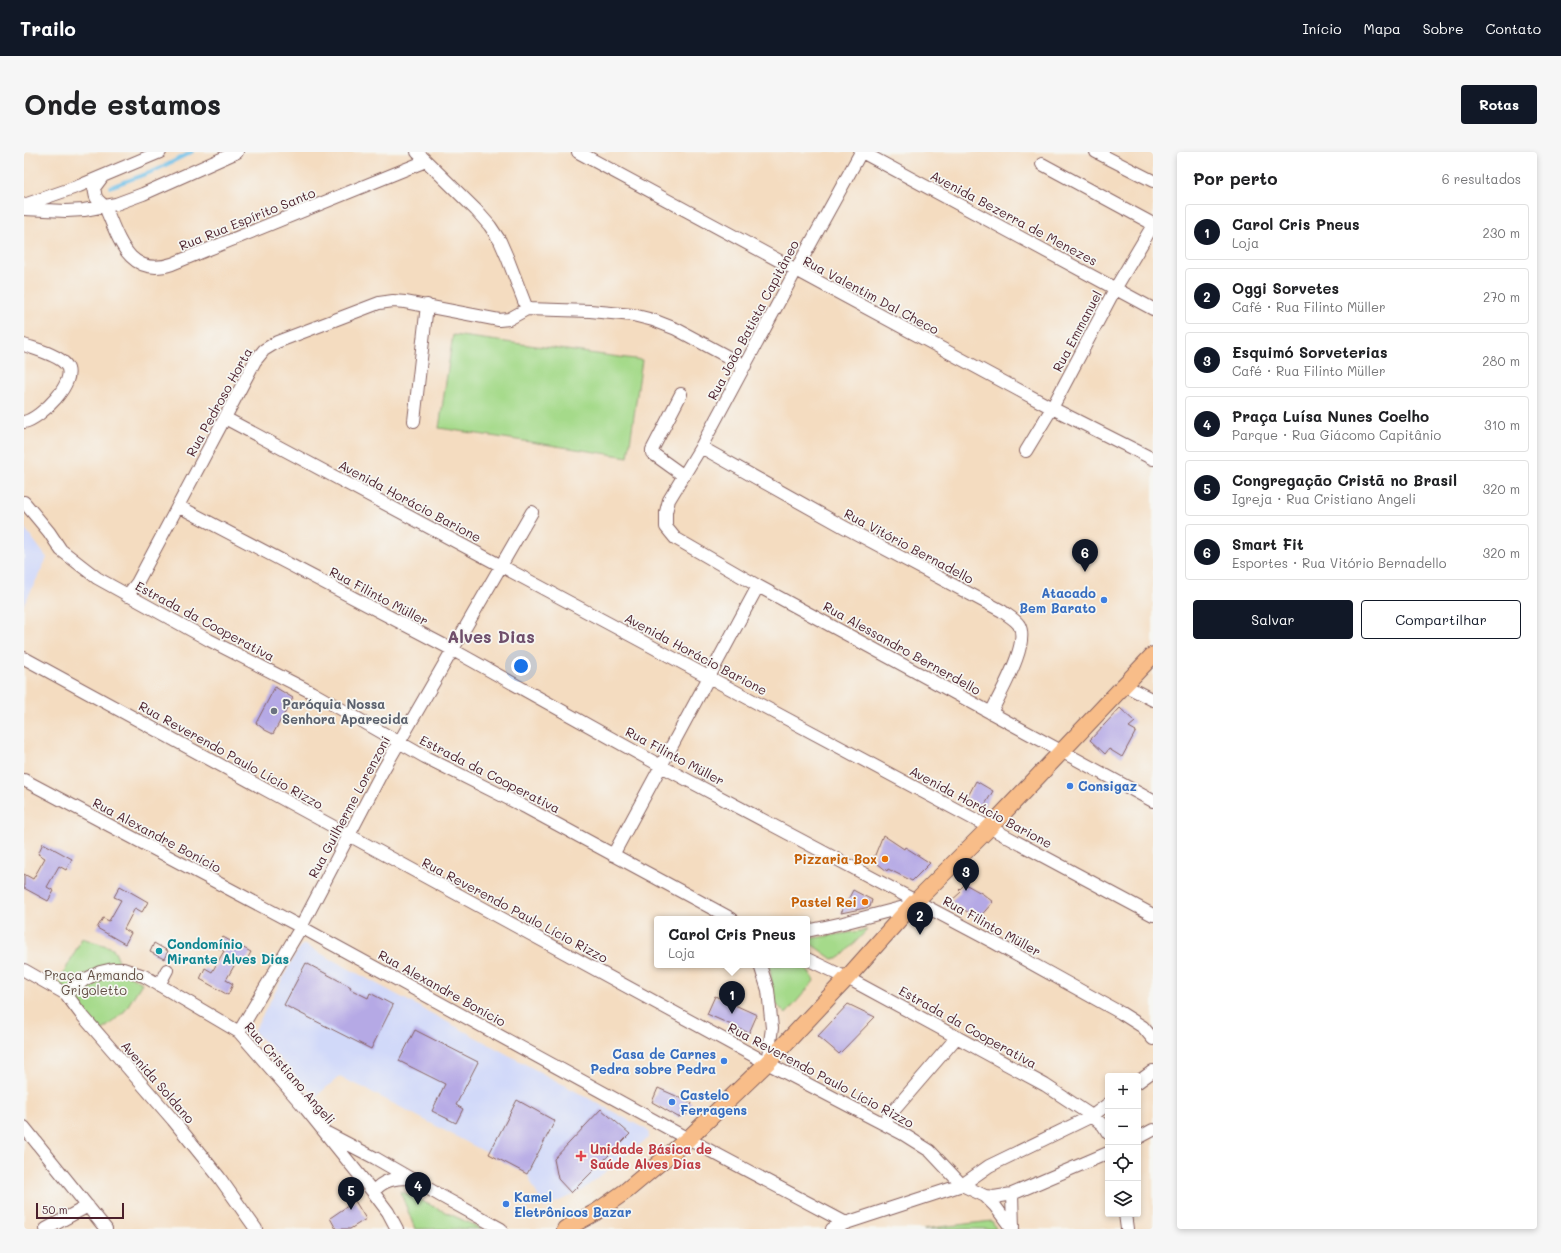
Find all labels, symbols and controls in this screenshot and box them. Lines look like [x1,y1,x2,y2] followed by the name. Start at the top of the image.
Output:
[20,16,76,41] text: Trailo
[1302,19,1342,38] text: Início
[1364,19,1401,38] text: Mapa
[1423,19,1464,38] text: Sobre
[1486,19,1541,38] text: Contato
[1461,85,1537,124] button: Rotas
[24,86,221,122] text: Onde estamos
[928,166,1101,269] street label: Avenida Bezerra de Menezes
[1193,167,1277,189] text: Por perto
[1442,170,1521,187] text: 6 resultados
[176,183,318,254] street label: Rua Rua Espírito Santo
[1232,214,1360,234] text: Carol Cris Pneus
[1204,224,1210,241] text: 1
[1483,224,1520,241] text: 230 m
[1232,234,1259,251] text: Loja
[703,237,802,403] street label: Rua João Batista Capitâneo
[800,252,942,338] street label: Rua Valentim Dal Checo
[1232,278,1339,298] text: Oggi Sorvetes
[1048,287,1105,374] street label: Rua Emmanuel
[1203,288,1211,305] text: 2
[1483,288,1520,305] text: 270 m
[1232,298,1386,315] text: Café · Rua Filinto Müller
[1232,342,1388,362] text: Esquimó Sorveterias
[182,344,255,459] street label: Rua Pedroso Horta
[1203,352,1211,369] text: 3
[1482,352,1520,369] text: 280 m
[1232,362,1386,379] text: Café · Rua Filinto Müller
[1232,406,1429,426] text: Praça Luísa Nunes Coelho
[1203,416,1211,433] text: 4
[1484,416,1520,433] text: 310 m
[1232,426,1441,443] text: Parque · Rua Giácomo Capitânio
[336,456,484,545] street label: Avenida Horácio Barione
[1232,470,1457,490] text: Congregação Cristã no Brasil
[1203,480,1211,497] text: 5
[1483,480,1520,497] text: 320 m
[1232,490,1416,507] text: Igreja · Rua Cristiano Angeli
[842,504,977,587] street label: Rua Vitório Bernadello
[1232,534,1304,554] text: Smart Fit
[1072,539,1098,572] pin: 6
[1203,544,1211,561] text: 6
[1483,544,1520,561] text: 320 m
[1232,554,1446,571] text: Esportes · Rua Vitório Bernadello
[327,562,432,629] street label: Rua Filinto Müller
[133,577,278,664] street label: Estrada da Cooperativa
[1019,584,1096,616] place label: Atacado Bem Barato
[1099,595,1109,605] marker: Atacado Bem Barato
[820,597,984,698] street label: Rua Alessandro Bernerdello
[1193,600,1353,639] button: Salvar
[1361,600,1521,639] button: Compartilhar
[622,609,770,698] street label: Avenida Horácio Barione
[447,625,535,647] district label: Alves Dias
[511,656,531,676] your location
[282,695,408,727] place label: Paróquia Nossa Senhora Aparecida
[136,697,327,813] street label: Rua Reverendo Paulo Lício Rizzo
[269,706,279,716] marker: Paróquia Nossa Senhora Aparecida
[623,722,728,789] street label: Rua Filinto Müller
[417,731,563,816] street label: Estrada da Cooperativa
[304,733,393,881] street label: Rua Guilherme Lorenzoni
[907,762,1055,851] street label: Avenida Horácio Barione
[1078,777,1137,794] place label: Consigaz
[1065,781,1075,791] marker: Consigaz
[90,793,225,876] street label: Rua Alexandre Bonício
[794,850,877,867] place label: Pizzaria Box
[419,853,611,966] street label: Rua Reverendo Paulo Lício Rizzo
[880,854,890,864] marker: Pizzaria Box
[953,858,979,891] pin: 3
[940,892,1044,960] street label: Rua Filinto Müller
[791,893,857,910] place label: Pastel Rei
[860,897,870,907] marker: Pastel Rei
[907,902,933,935] pin: 2
[654,916,810,968] popup
[668,924,796,944] text: Carol Cris Pneus
[167,935,289,967] place label: Condomínio Mirante Alves Dias
[668,944,695,961] text: Loja
[375,945,509,1030] street label: Rua Alexandre Bonício
[154,946,164,956] marker: Condomínio Mirante Alves Dias
[44,966,144,998] park label: Praça Armando Grigoletto
[719,981,745,1014] pin: 1
[896,982,1040,1072] street label: Estrada da Cooperativa
[241,1018,339,1127] street label: Rua Cristiano Angeli
[725,1018,917,1131] street label: Rua Reverendo Paulo Lício Rizzo
[118,1037,199,1127] street label: Avenida Soldano
[590,1045,716,1077] place label: Casa de Carnes Pedra sobre Pedra
[719,1056,729,1066] marker: Casa de Carnes Pedra sobre Pedra
[1105,1073,1141,1217] map controls
[1105,1073,1141,1109] button: +
[680,1086,747,1118] place label: Castelo Ferragens
[667,1097,677,1107] marker: Castelo Ferragens
[1105,1109,1141,1145] button: −
[590,1140,712,1172] place label: Unidade Básica de Saúde Alves Dias
[1105,1145,1141,1181] button: locate
[575,1150,587,1162] marker: Unidade Básica de Saúde Alves Dias
[405,1172,431,1205] pin: 4
[338,1177,364,1210] pin: 5
[1105,1181,1141,1217] button: layers
[514,1188,632,1220] place label: Kamel Eletrônicos Bazar
[501,1199,511,1209] marker: Kamel Eletrônicos Bazar
[36,1201,124,1220] scale bar
[42,1202,68,1217] text: 50 m

